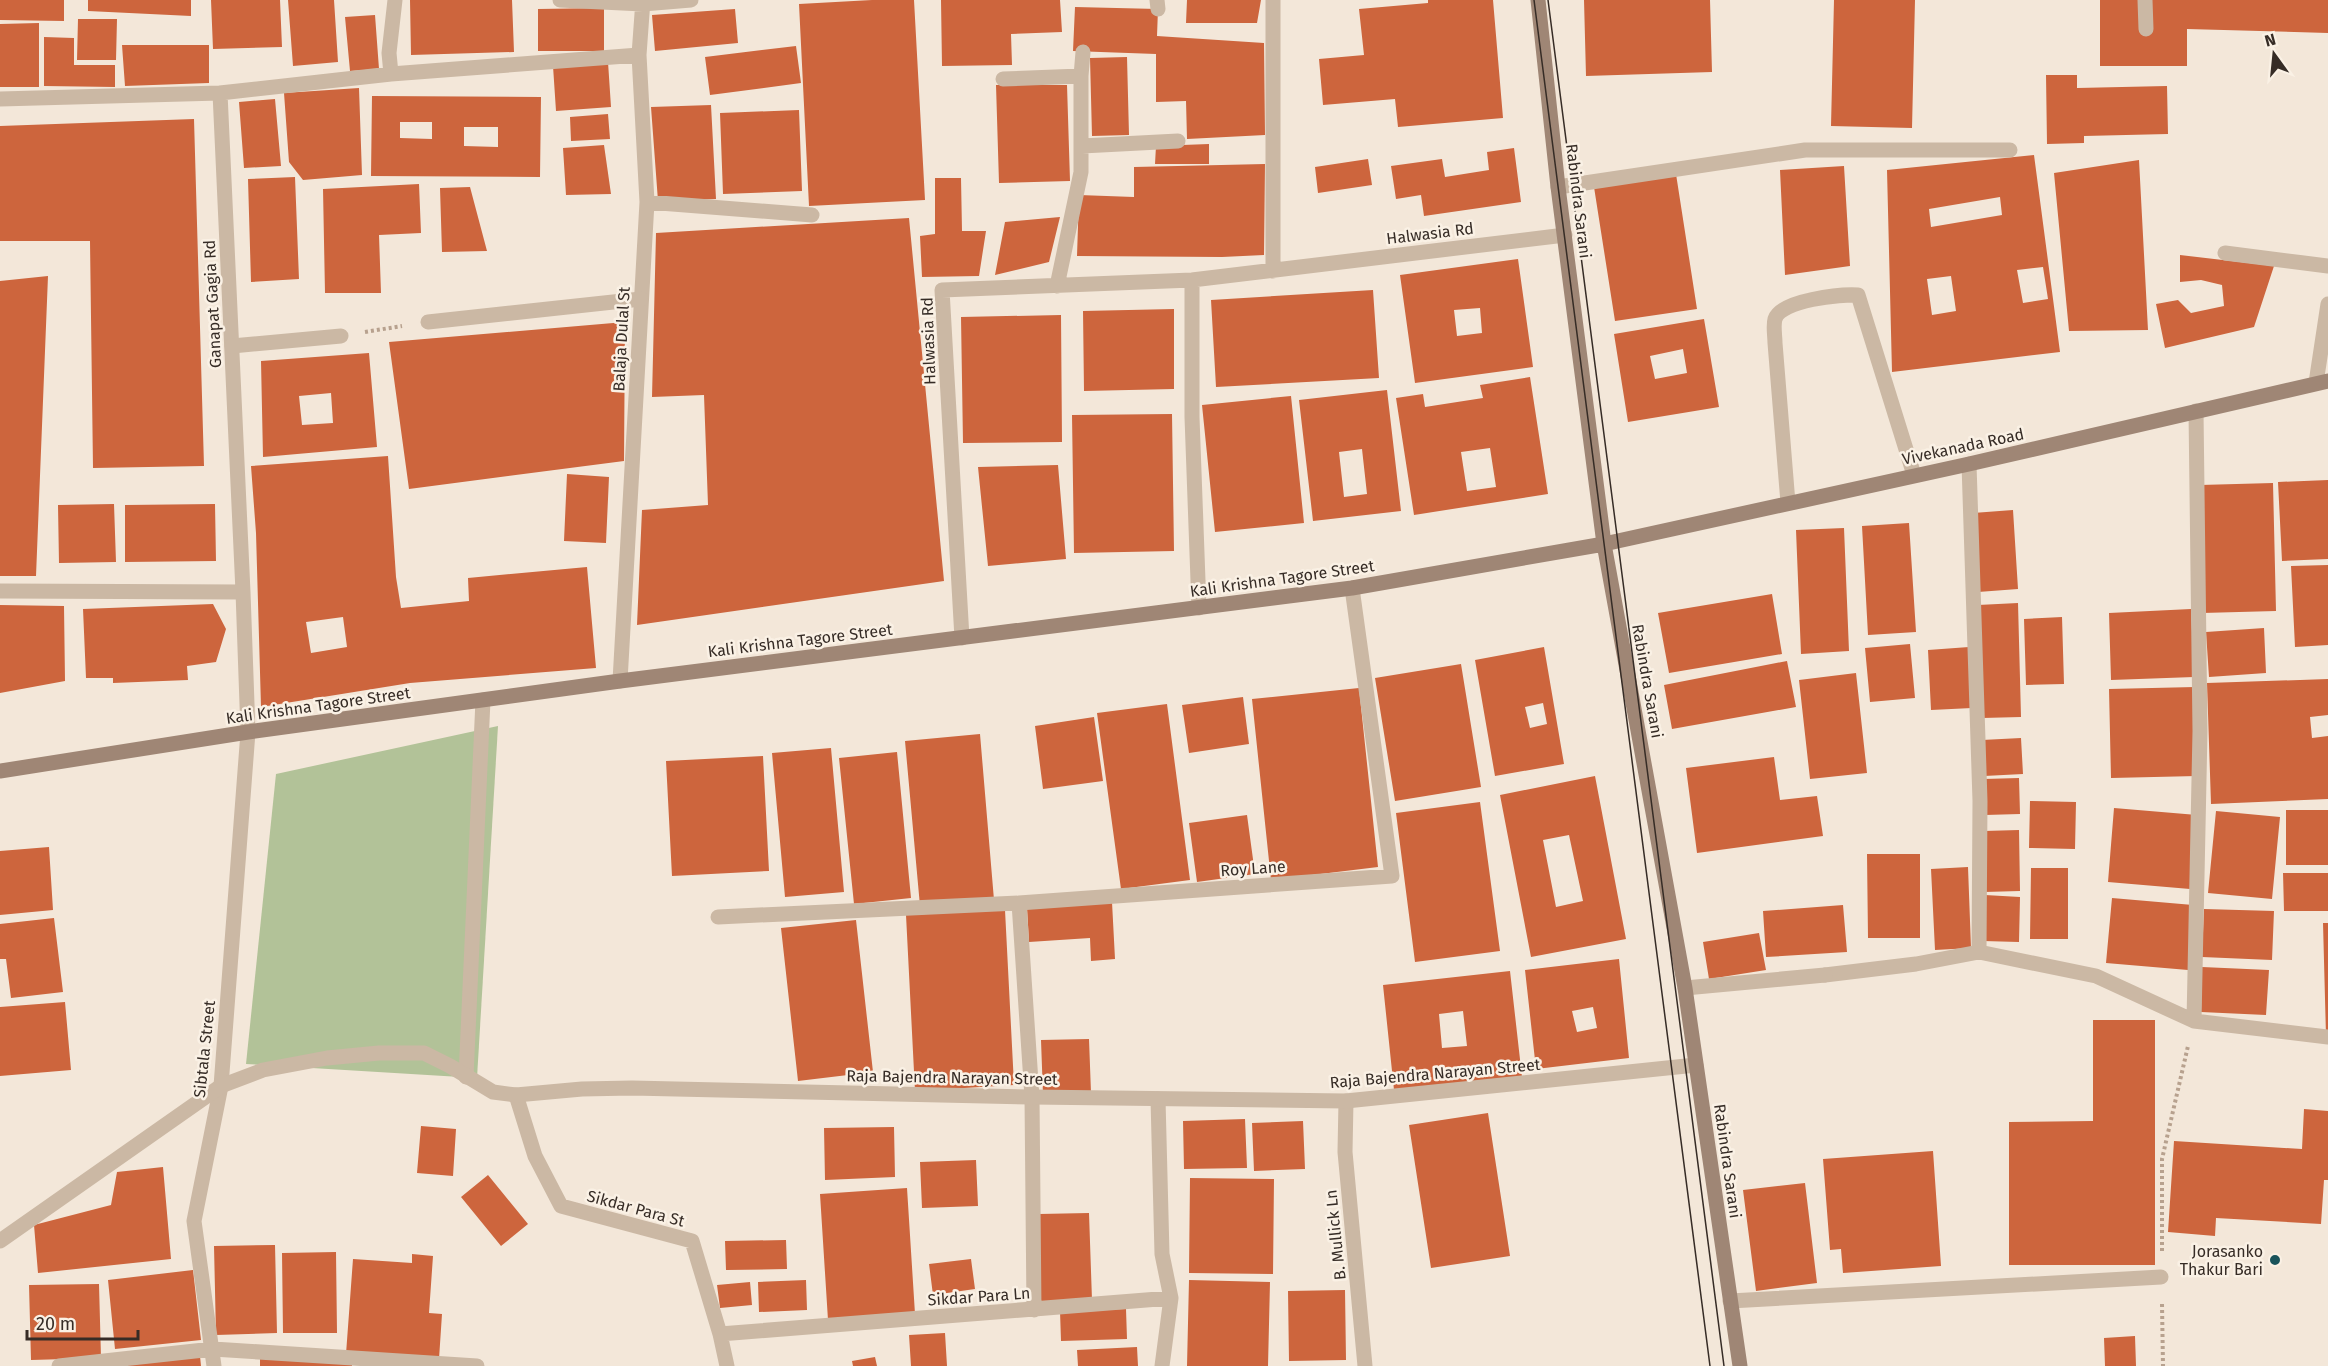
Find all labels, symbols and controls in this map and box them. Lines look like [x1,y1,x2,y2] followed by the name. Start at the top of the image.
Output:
[2244,24,2304,84] north arrow
[2263,29,2278,51] text: N
[1562,143,1595,259] street label: Rabindra Sarani
[1385,219,1475,248] street label: Halwasia Rd
[200,239,225,369] street label: Ganapat Gagia Rd
[609,286,634,392] street label: Balaja Dulal St
[917,297,940,385] street label: Halwasia Rd
[1900,424,2026,469] street label: Vivekanada Road
[1189,556,1376,601] street label: Kali Krishna Tagore Street
[707,620,894,661] street label: Kali Krishna Tagore Street
[1628,623,1667,740] street label: Rabindra Sarani
[225,683,412,728] street label: Kali Krishna Tagore Street
[1220,857,1286,880] street label: Roy Lane
[190,999,219,1099] street label: Sibtala Street
[1329,1055,1541,1092] street label: Raja Bajendra Narayan Street
[846,1066,1058,1089] street label: Raja Bajendra Narayan Street
[1710,1103,1745,1220] street label: Rabindra Sarani
[585,1186,687,1231] street label: Sikdar Para St
[1321,1189,1350,1281] street label: B. Mullick Ln
[2180,1242,2263,1279] place label: Jorasanko Thakur Bari
[2268,1253,2282,1267] marker: Jorasanko Thakur Bari
[927,1283,1031,1310] street label: Sikdar Para Ln
[27,1303,138,1341] scale bar
[36,1313,75,1335] text: 20 m

